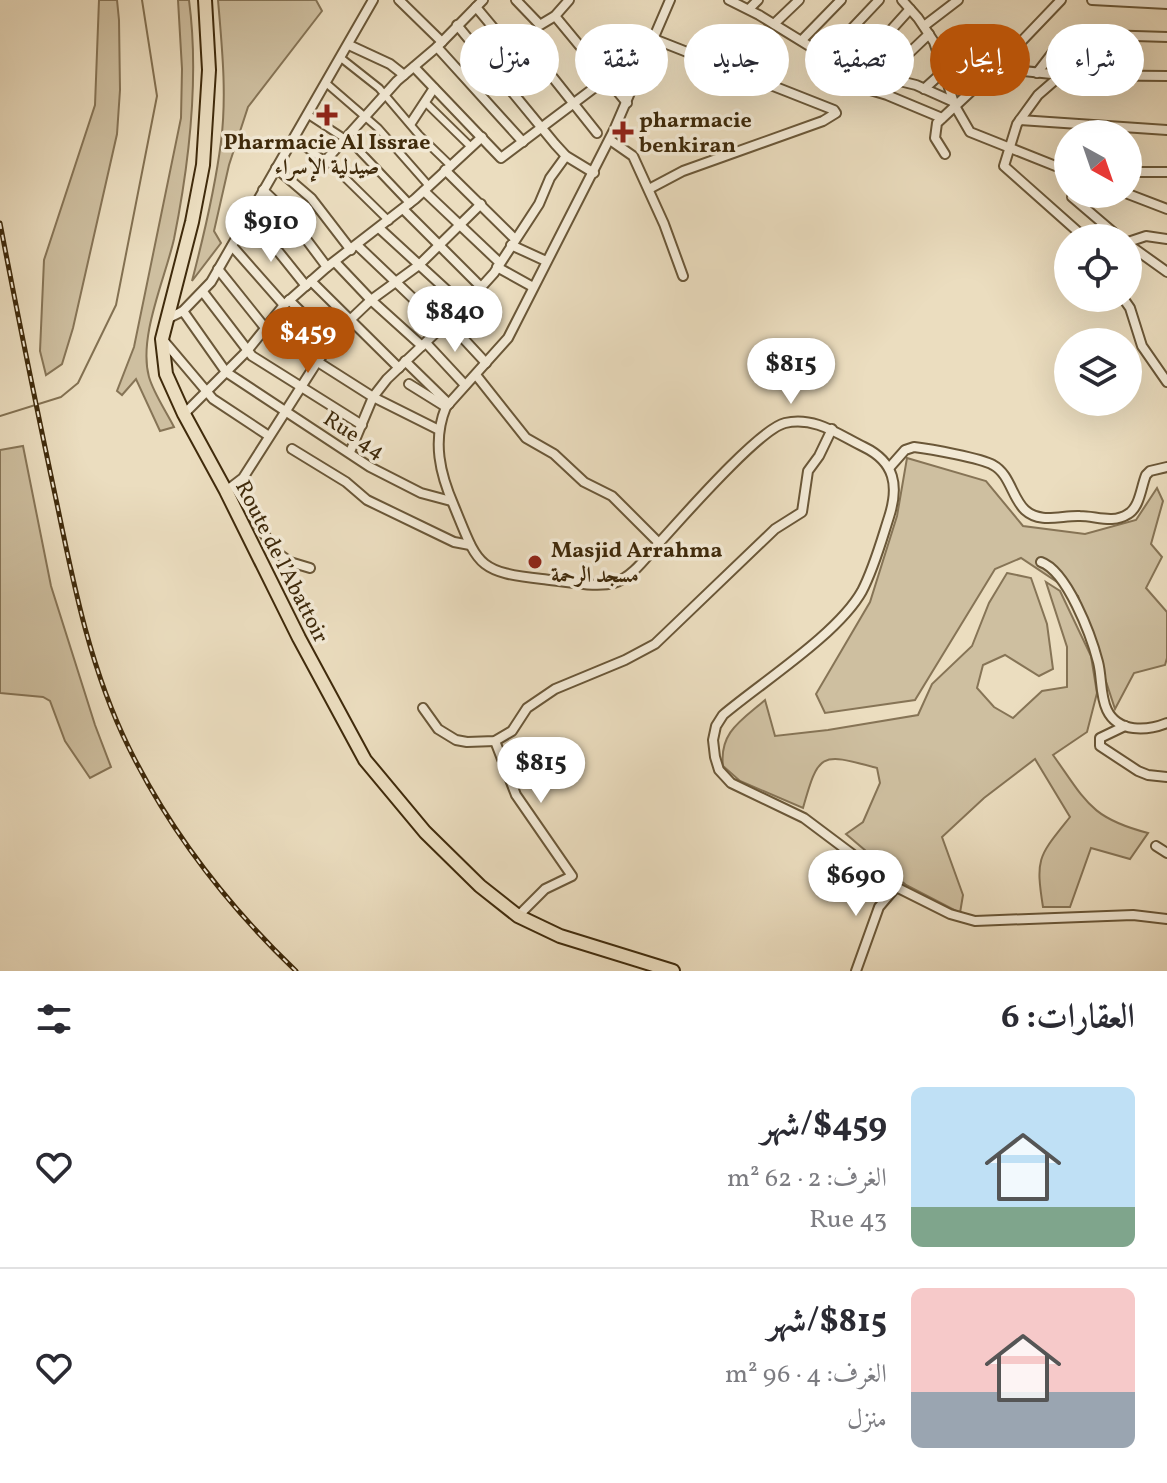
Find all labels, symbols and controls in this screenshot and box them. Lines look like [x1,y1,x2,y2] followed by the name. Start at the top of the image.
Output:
[460,24,559,96] chip: منزل
[575,24,668,96] chip: شقة
[684,24,789,96] chip: جديد
[805,24,914,96] chip: تصفية
[930,24,1030,96] chip: إيجار
[1046,24,1144,96] chip: شراء
[318,106,336,124] marker: Pharmacie Al Issrae صيدلية الإسراء
[639,106,752,162] place label: pharmacie benkiran
[1054,120,1142,208] north arrow
[1054,120,1142,416] map controls
[614,123,632,141] marker: pharmacie benkiran
[223,128,431,184] place label: Pharmacie Al Issrae صيدلية الإسراء
[224,196,318,264] pin: $910
[243,204,299,240] text: $910
[1054,224,1142,312] button: locate
[408,286,502,354] pin: $840
[425,294,485,330] text: $840
[261,307,355,375] pin: $459
[280,315,336,351] text: $459
[1054,328,1142,416] button: layers
[744,338,838,406] pin: $815
[765,346,817,382] text: $815
[316,404,391,468] street label: Rue 44
[226,475,335,649] street label: Route de l’Abattoir
[551,536,723,592] place label: Masjid Arrahma مسجد الرحمة
[526,553,544,571] marker: Masjid Arrahma مسجد الرحمة
[494,737,588,805] pin: $815
[515,745,567,781] text: $815
[809,850,903,918] pin: $690
[826,858,886,894] text: $690
[1001,995,1135,1042] text: العقارات: 6
[32,997,76,1041] icon: filters
[761,1103,887,1150] text: $459/شهر
[975,1119,1071,1215] icon: home
[32,1145,76,1189] icon: heart
[727,1161,887,1197] text: الغرف: 2 · 62 m²
[809,1202,887,1238] text: Rue 43
[767,1299,887,1346] text: $815/شهر
[975,1320,1071,1416] icon: home
[32,1346,76,1390] icon: heart
[725,1357,887,1393] text: الغرف: 4 · 96 m²
[847,1402,887,1438] text: منزل

